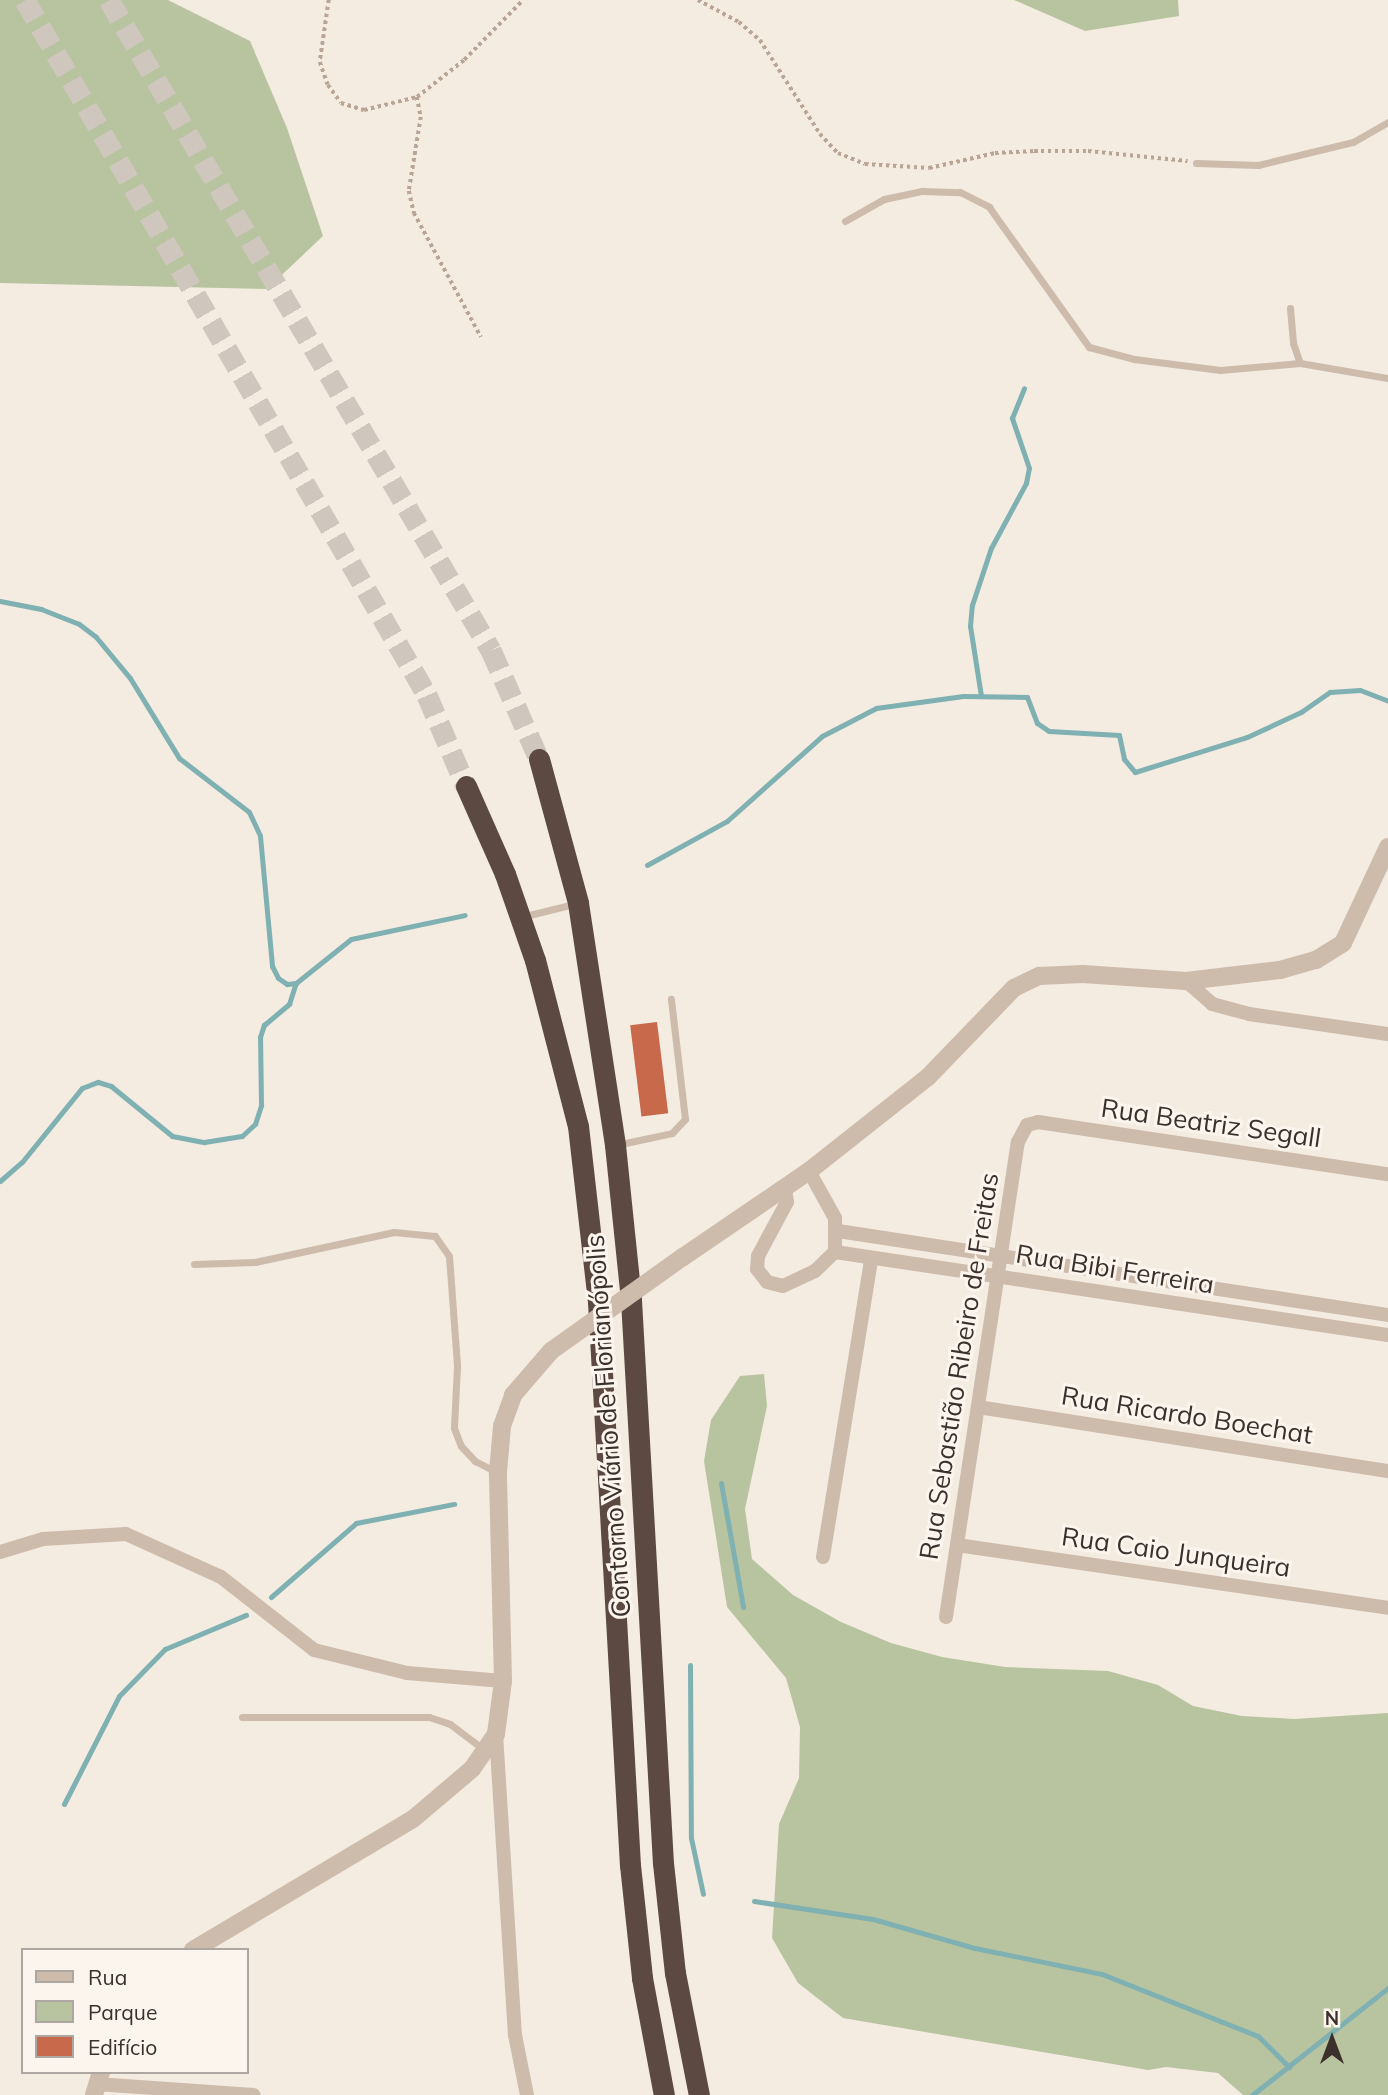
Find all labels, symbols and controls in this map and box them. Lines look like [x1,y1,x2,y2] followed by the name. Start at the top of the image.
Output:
[1099,1092,1323,1154] street label: Rua Beatriz Segall
[913,1170,1005,1562] street label: Rua Sebastião Ribeiro de Freitas
[579,1234,637,1618] street label: Contorno Viário de Florianópolis
[1014,1238,1216,1300] street label: Rua Bibi Ferreira
[1059,1380,1315,1450] street label: Rua Ricardo Boechat
[1060,1520,1292,1584] street label: Rua Caio Junqueira
[21,1948,248,2074] legend
[88,1964,127,1990] text: Rua
[88,1999,157,2025] text: Parque
[1297,2004,1367,2074] north arrow
[1325,2006,1339,2030] text: N
[88,2034,157,2060] text: Edifício

